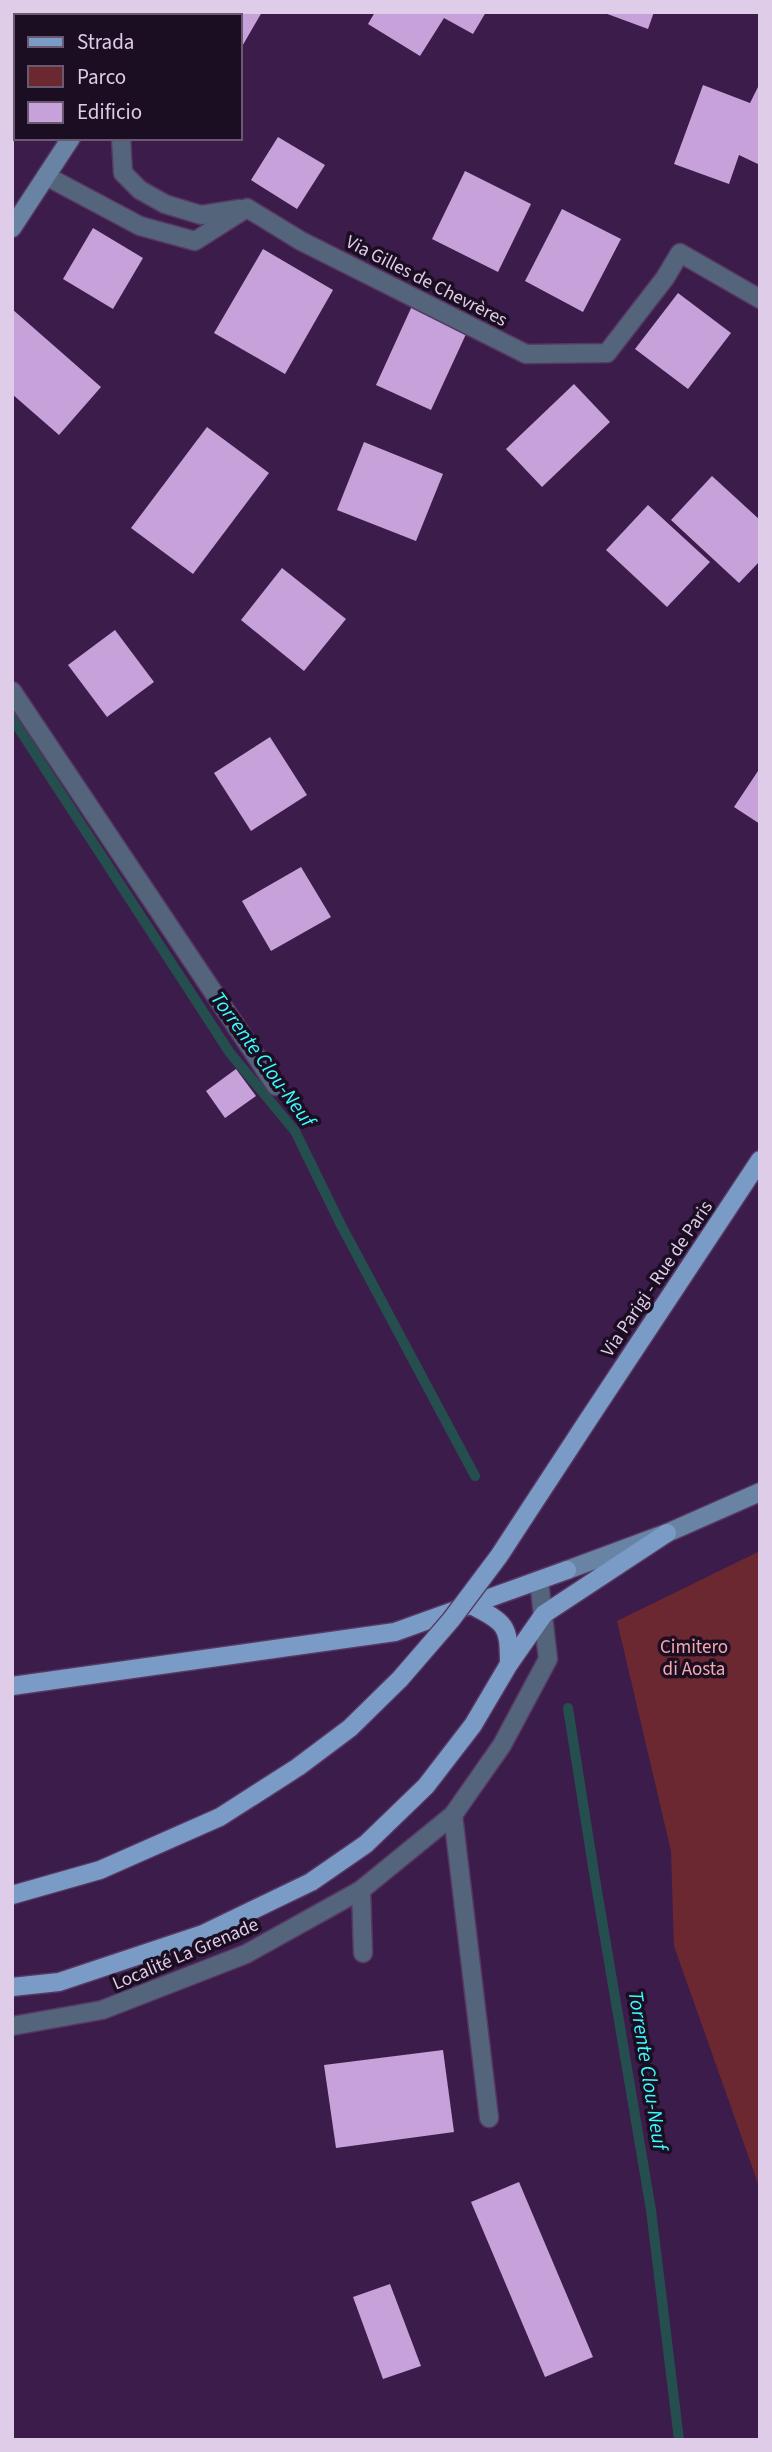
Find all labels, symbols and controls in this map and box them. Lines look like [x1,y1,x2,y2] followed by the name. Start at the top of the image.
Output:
[14,14,242,140] legend
[77,27,134,57] text: Strada
[77,62,126,92] text: Parco
[77,97,142,127] text: Edificio
[341,229,512,334] street label: Via Gilles de Chevrères
[204,985,324,1135] water label: Torrente Clou-Neuf
[595,1195,720,1362] street label: Via Parigi - Rue de Paris
[660,1634,728,1683] park label: Cimitero di Aosta
[108,1911,263,1997] street label: Localité La Grenade
[621,1988,676,2155] water label: Torrente Clou-Neuf

